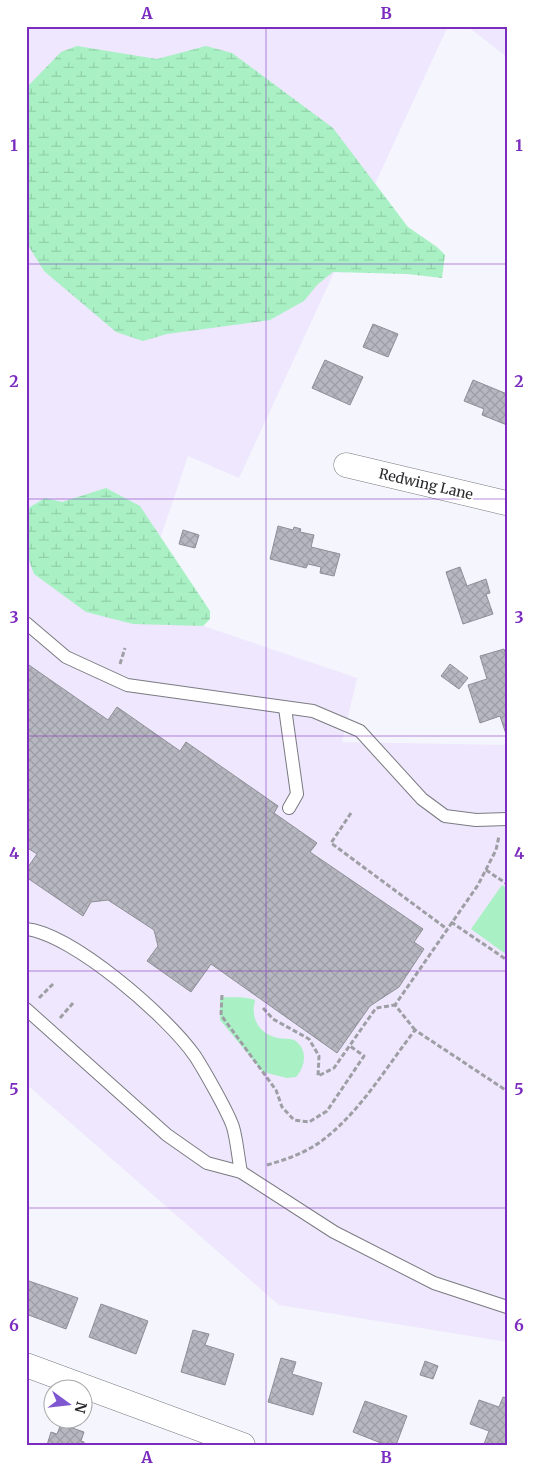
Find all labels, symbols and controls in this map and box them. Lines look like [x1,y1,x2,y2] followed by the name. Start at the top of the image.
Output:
[140,3,153,23] text: A
[380,3,392,23] text: B
[10,135,18,155] text: 1
[515,135,523,155] text: 1
[9,371,19,391] text: 2
[514,371,524,391] text: 2
[377,464,475,504] street label: Redwing Lane
[9,607,19,627] text: 3
[514,607,524,627] text: 3
[9,843,19,863] text: 4
[514,843,524,863] text: 4
[9,1079,19,1099] text: 5
[514,1079,524,1099] text: 5
[9,1315,19,1335] text: 6
[514,1315,524,1335] text: 6
[42,1378,92,1428] north arrow
[70,1400,91,1415] text: N
[140,1447,153,1467] text: A
[380,1447,392,1467] text: B

